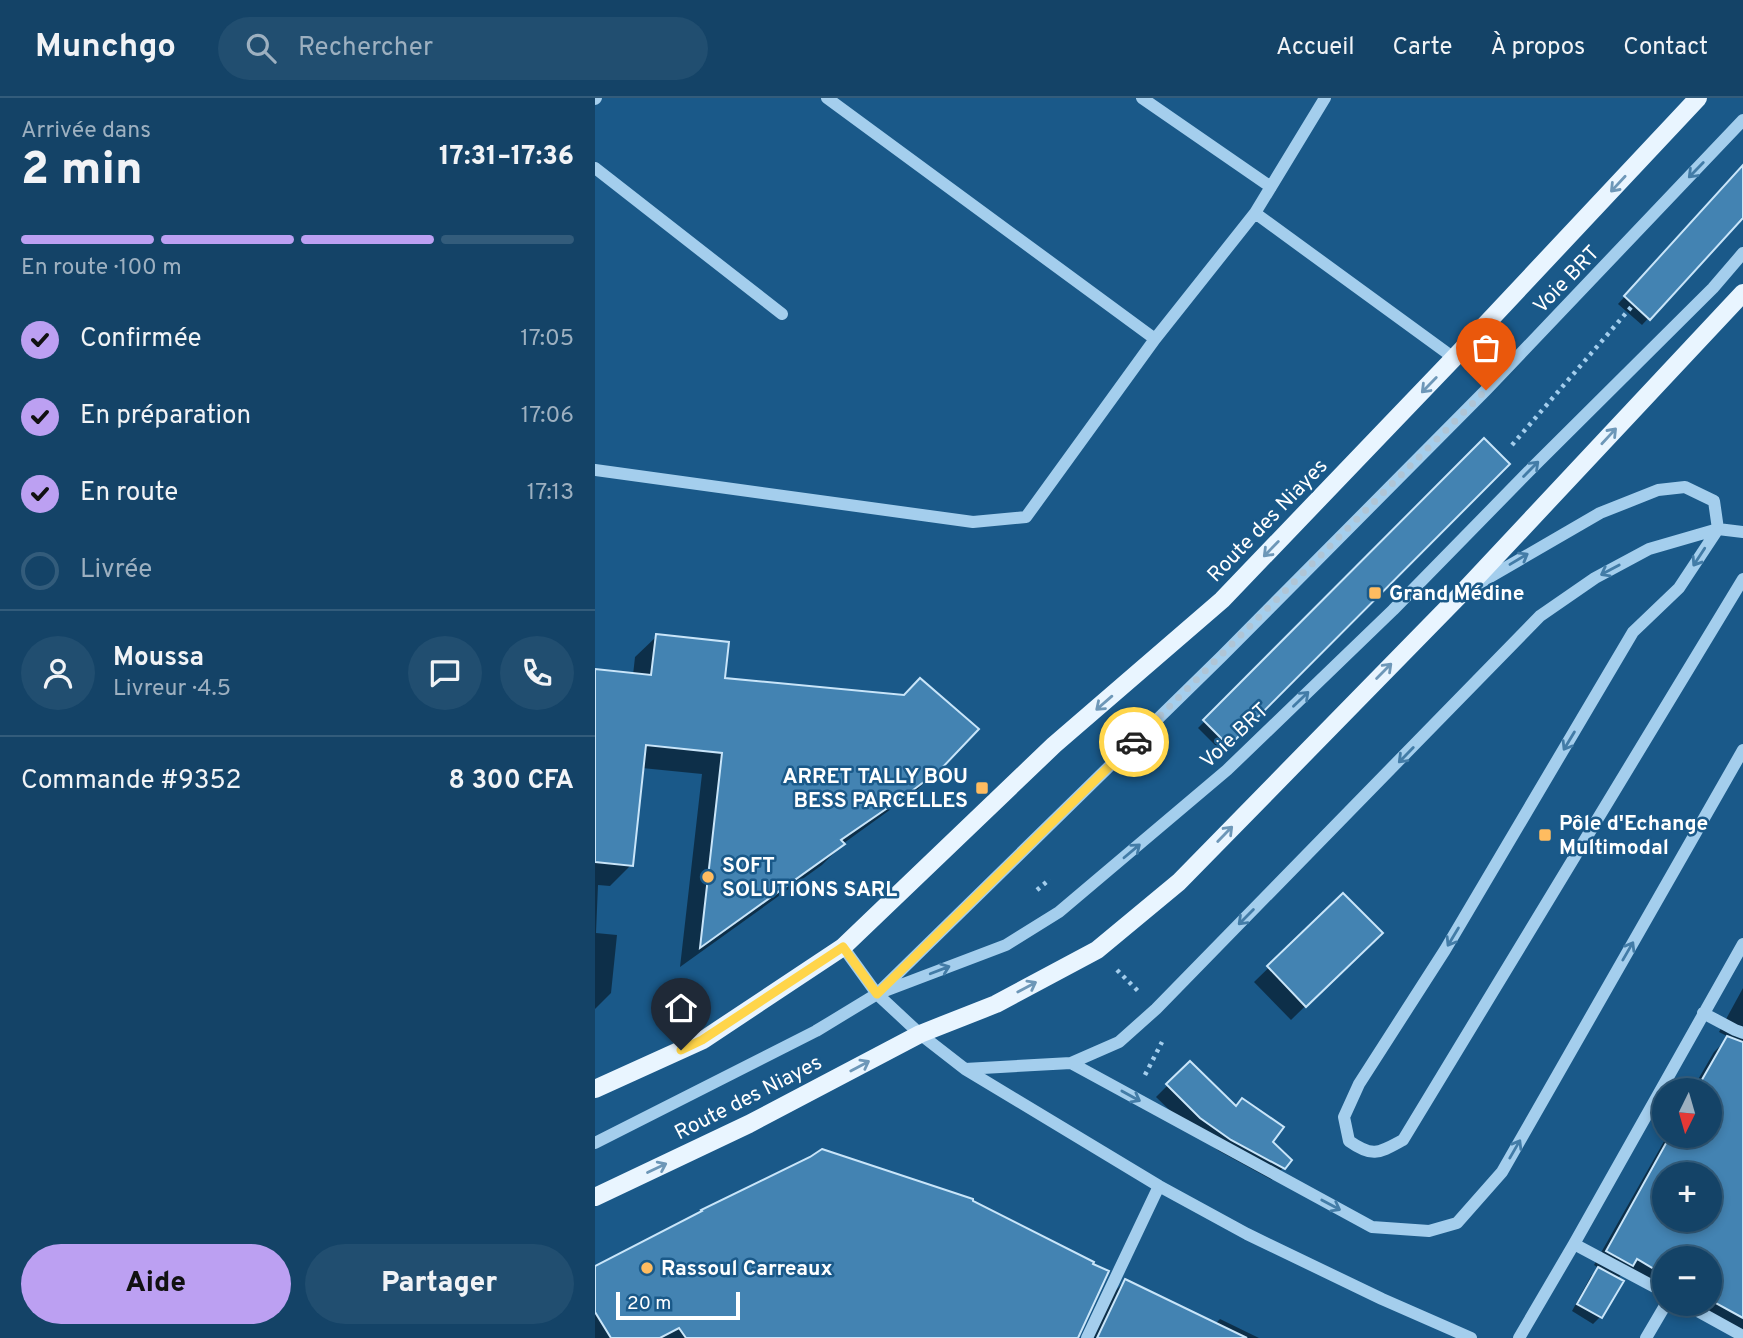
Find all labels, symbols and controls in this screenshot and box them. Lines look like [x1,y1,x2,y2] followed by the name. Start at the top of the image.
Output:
[218,17,708,80] search box
[35,27,176,69] text: Munchgo
[242,29,280,67] icon: search
[298,32,433,65] text: Rechercher
[1276,33,1355,63] text: Accueil
[1393,33,1452,63] text: Carte
[1490,33,1585,63] text: À propos
[1623,33,1708,63] text: Contact
[21,117,151,146] text: Arrivée dans
[439,141,574,174] text: 17:31–17:36
[21,142,143,201] text: 2 min
[1688,161,1705,178] one-way arrow
[1610,175,1627,192] one-way arrow
[1528,240,1606,320] street label: Voie BRT
[21,254,182,283] text: En route · 100 m
[1456,318,1516,390] pin
[21,321,59,359] icon: check
[80,323,202,356] text: Confirmée
[520,325,574,354] text: 17:05
[1467,329,1505,367] icon: bag
[1420,376,1437,393] one-way arrow
[21,398,59,436] icon: check
[80,400,251,433] text: En préparation
[521,402,574,431] text: 17:06
[1601,427,1617,445] one-way arrow
[1202,453,1334,589] street label: Route des Niayes
[1522,461,1539,478] one-way arrow
[21,475,59,513] icon: check
[80,477,178,510] text: En route
[527,479,574,508] text: 17:13
[1263,540,1280,557] one-way arrow
[1692,547,1706,566] one-way arrow
[1509,552,1529,566] one-way arrow
[80,554,152,587] text: Livrée
[1600,564,1621,578] one-way arrow
[1389,581,1525,608] place label: Grand Médine
[1367,585,1383,601] marker: Grand Médine
[21,636,95,710] button: person
[408,636,482,710] button: chat
[500,636,574,710] button: phone
[113,642,204,675] text: Moussa
[1376,663,1393,680] one-way arrow
[113,675,231,704] text: Livreur · 4.5
[1292,691,1309,708] one-way arrow
[1095,695,1113,711] one-way arrow
[1195,697,1275,775] street label: Voie BRT
[1099,707,1169,777] courier
[1115,723,1153,761] icon: car
[1561,731,1575,751] one-way arrow
[1397,746,1414,763] one-way arrow
[783,764,968,815] place label: ARRET TALLY BOU BESS PARCELLES
[21,765,241,798] text: Commande #9352
[449,765,574,798] text: 8 300 CFA
[974,780,990,796] marker: ARRET TALLY BOU BESS PARCELLES
[1559,811,1708,862] place label: Pôle d'Echange Multimodal
[1216,826,1233,843] one-way arrow
[1537,827,1553,843] marker: Pôle d'Echange Multimodal
[1122,843,1140,859] one-way arrow
[722,853,897,904] place label: SOFT SOLUTIONS SARL
[700,869,716,885] marker: SOFT SOLUTIONS SARL
[1238,908,1255,925] one-way arrow
[1445,927,1459,947] one-way arrow
[1621,942,1635,962] one-way arrow
[929,963,951,976] one-way arrow
[651,978,711,1050] pin
[1017,980,1037,994] one-way arrow
[662,989,700,1027] icon: home
[670,1050,827,1147] street label: Route des Niayes
[849,1059,870,1072] one-way arrow
[1652,1078,1722,1148] north arrow
[1652,1078,1722,1316] map controls
[1120,1090,1141,1103] one-way arrow
[1509,1139,1522,1160] one-way arrow
[646,1161,667,1174] one-way arrow
[1652,1162,1722,1232] button: +
[1320,1199,1341,1212] one-way arrow
[21,1244,291,1324] button: Aide
[305,1244,574,1324] button: Partager
[1652,1246,1722,1316] button: −
[661,1256,833,1283] place label: Rassoul Carreaux
[639,1260,655,1276] marker: Rassoul Carreaux
[616,1289,740,1321] scale bar
[627,1292,671,1316] text: 20 m

